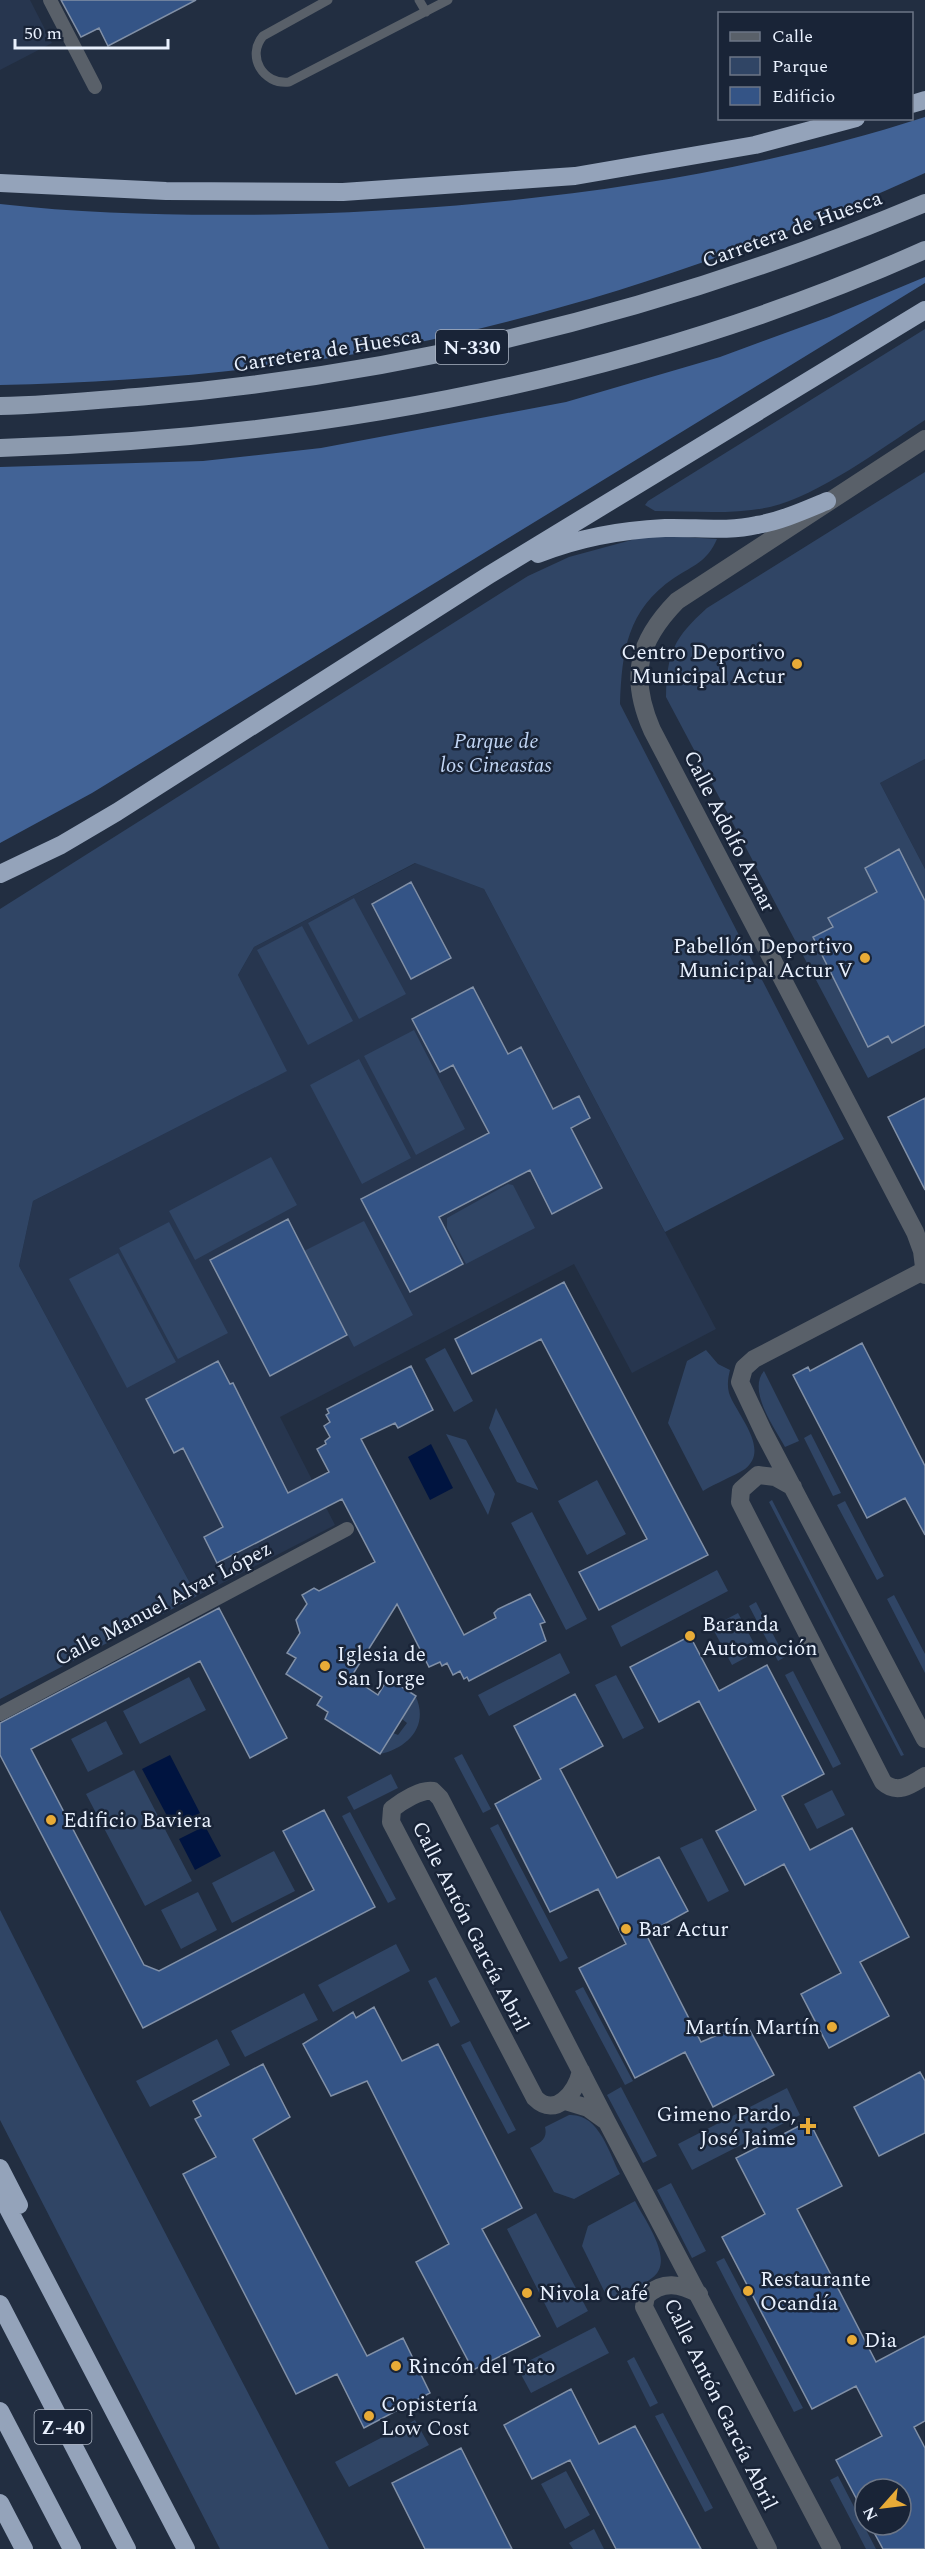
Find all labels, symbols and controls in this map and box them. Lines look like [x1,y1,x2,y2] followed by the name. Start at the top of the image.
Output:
[15,12,168,50] scale bar
[718,12,913,120] legend
[24,20,62,47] text: 50 m
[772,23,813,50] text: Calle
[772,53,828,80] text: Parque
[772,83,835,110] text: Edificio
[698,182,888,277] street label: Carretera de Huesca
[231,320,424,382] street label: Carretera de Huesca
[436,330,508,364] road number: N-330
[621,637,785,693] place label: Centro Deportivo Municipal Actur
[790,657,804,671] marker: Centro Deportivo Municipal Actur
[440,726,552,782] park label: Parque de los Cineastas
[675,745,784,918] street label: Calle Adolfo Aznar
[673,931,853,987] place label: Pabellón Deportivo Municipal Actur V
[858,951,872,965] marker: Pabellón Deportivo Municipal Actur V
[49,1533,278,1675] street label: Calle Manuel Alvar López
[702,1609,818,1665] place label: Baranda Automoción
[683,1629,697,1643] marker: Baranda Automoción
[337,1639,426,1695] place label: Iglesia de San Jorge
[318,1659,332,1673] marker: Iglesia de San Jorge
[63,1805,212,1837] place label: Edificio Baviera
[44,1813,58,1827] marker: Edificio Baviera
[403,1816,537,2037] street label: Calle Antón García Abril
[638,1914,729,1946] place label: Bar Actur
[619,1922,633,1936] marker: Bar Actur
[685,2012,820,2044] place label: Martín Martín
[825,2020,839,2034] marker: Martín Martín
[657,2099,796,2155] place label: Gimeno Pardo, José Jaime
[801,2119,815,2133] marker: Gimeno Pardo, José Jaime
[760,2264,871,2320] place label: Restaurante Ocandía
[539,2278,648,2310] place label: Nivola Café
[741,2284,755,2298] marker: Restaurante Ocandía
[520,2286,534,2300] marker: Nivola Café
[655,2293,785,2516] street label: Calle Antón García Abril
[864,2325,898,2357] place label: Dia
[845,2333,859,2347] marker: Dia
[408,2351,555,2383] place label: Rincón del Tato
[389,2359,403,2373] marker: Rincón del Tato
[381,2389,478,2445] place label: Copistería Low Cost
[362,2409,376,2423] marker: Copistería Low Cost
[34,2410,92,2444] road number: Z-40
[853,2477,913,2537] north arrow
[857,2502,884,2525] text: N

